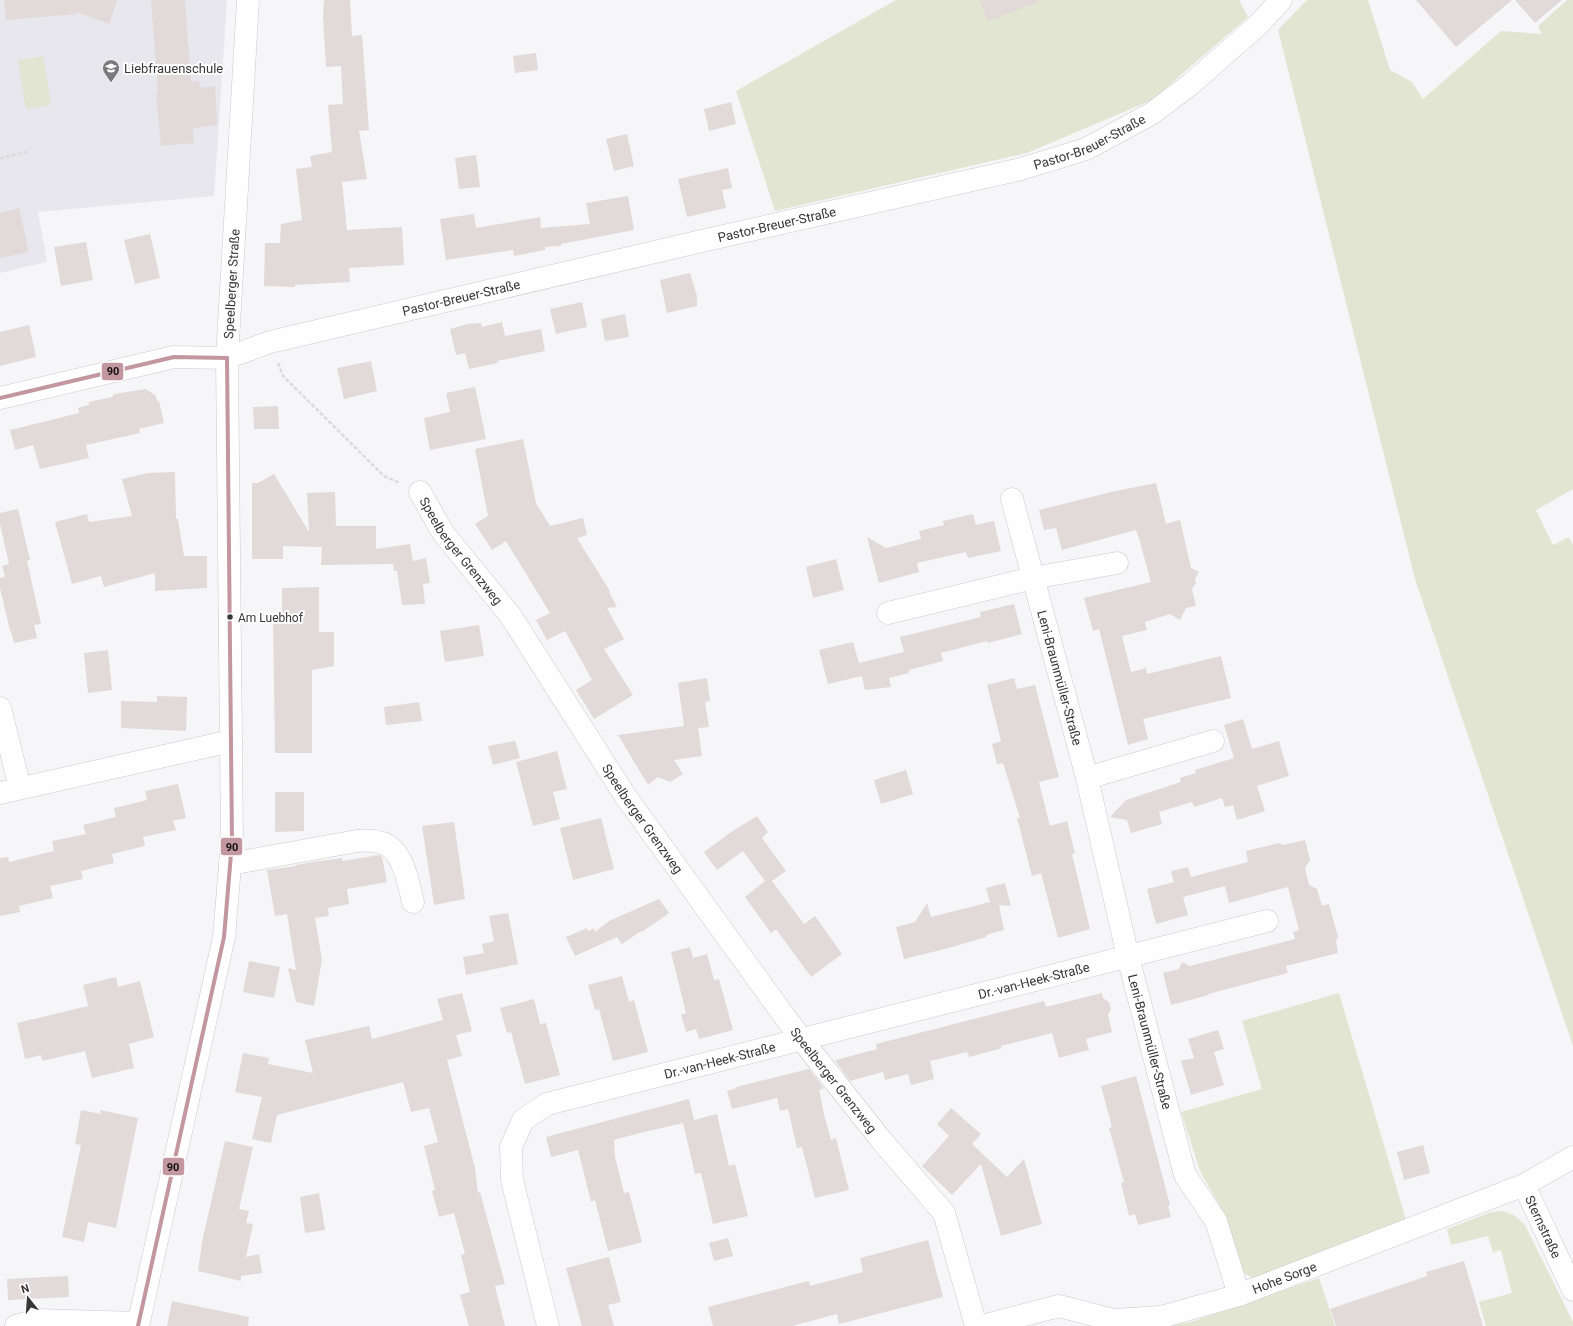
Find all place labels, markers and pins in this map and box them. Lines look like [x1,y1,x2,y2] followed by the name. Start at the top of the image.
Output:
[101,58,121,83] school or university icon: Liebfrauenschule
[124,61,223,76] place label: Liebfrauenschule
[238,611,304,625] place label: Am Luebhof
[225,612,235,622] marker: Am Luebhof

